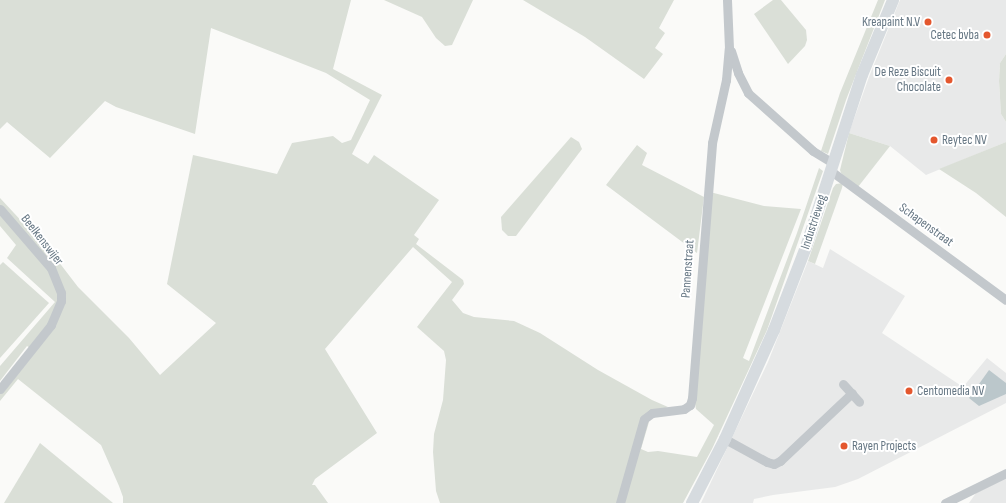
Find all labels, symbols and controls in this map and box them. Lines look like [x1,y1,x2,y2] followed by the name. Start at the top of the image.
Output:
[862,14,920,30] place label: Kreapaint N.V
[923,17,933,27] marker: Kreapaint N.V
[931,27,979,43] place label: Cetec bvba
[982,30,992,40] marker: Cetec bvba
[875,65,941,96] place label: De Reze Biscuit Chocolate
[944,75,954,85] marker: De Reze Biscuit Chocolate
[942,132,987,148] place label: Reytec NV
[929,135,939,145] marker: Reytec NV
[798,193,830,251] street label: Industrieweg
[896,200,956,250] street label: Schapenstraat
[17,212,67,268] street label: Beelkenswijer
[678,239,698,299] street label: Pannenstraat
[917,383,984,399] place label: Centomedia NV
[904,386,914,396] marker: Centomedia NV
[852,438,916,454] place label: Rayen Projects
[839,441,849,451] marker: Rayen Projects

